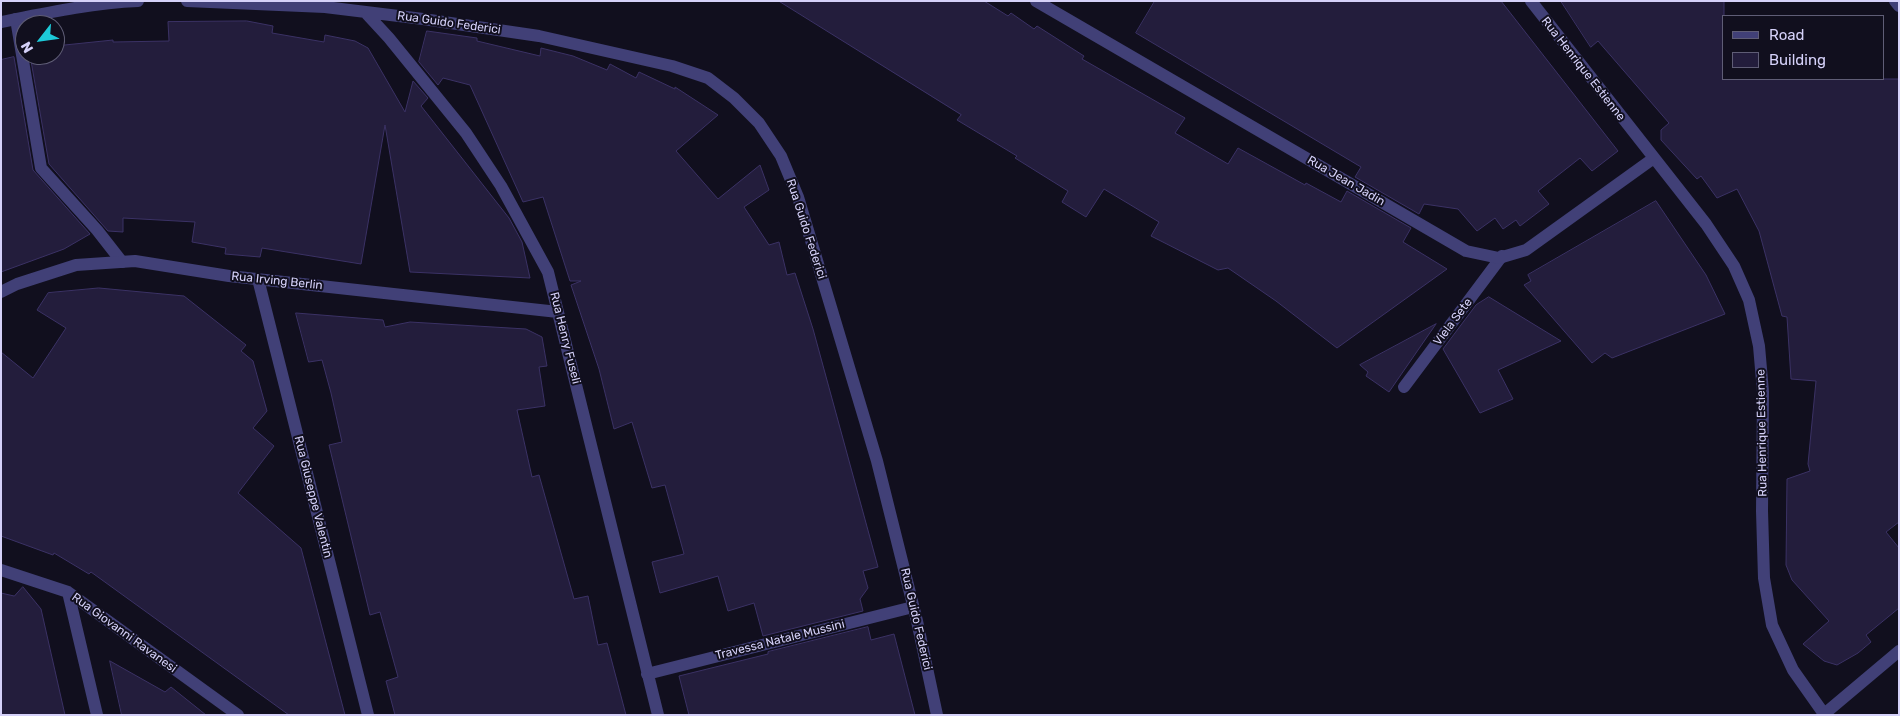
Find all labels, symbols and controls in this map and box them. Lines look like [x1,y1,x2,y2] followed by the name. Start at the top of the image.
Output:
[396,9,502,37] street label: Rua Guido Federici
[1538,14,1628,124] street label: Rua Henrique Estienne
[15,15,65,65] north arrow
[1722,15,1885,80] legend
[1769,26,1805,44] text: Road
[18,39,37,56] text: N
[1769,51,1826,69] text: Building
[1305,153,1387,209] street label: Rua Jean Jadin
[783,177,829,281] street label: Rua Guido Federici
[231,269,323,293] street label: Rua Irving Berlin
[547,291,583,385] street label: Rua Henry Fuseli
[1431,296,1475,348] street label: Viela Sete
[1754,369,1770,497] street label: Rua Henrique Estienne
[291,434,335,560] street label: Rua Giuseppe Valentin
[897,567,935,671] street label: Rua Guido Federici
[69,590,179,676] street label: Rua Giovanni Ravanesi
[714,617,846,663] street label: Travessa Natale Mussini

